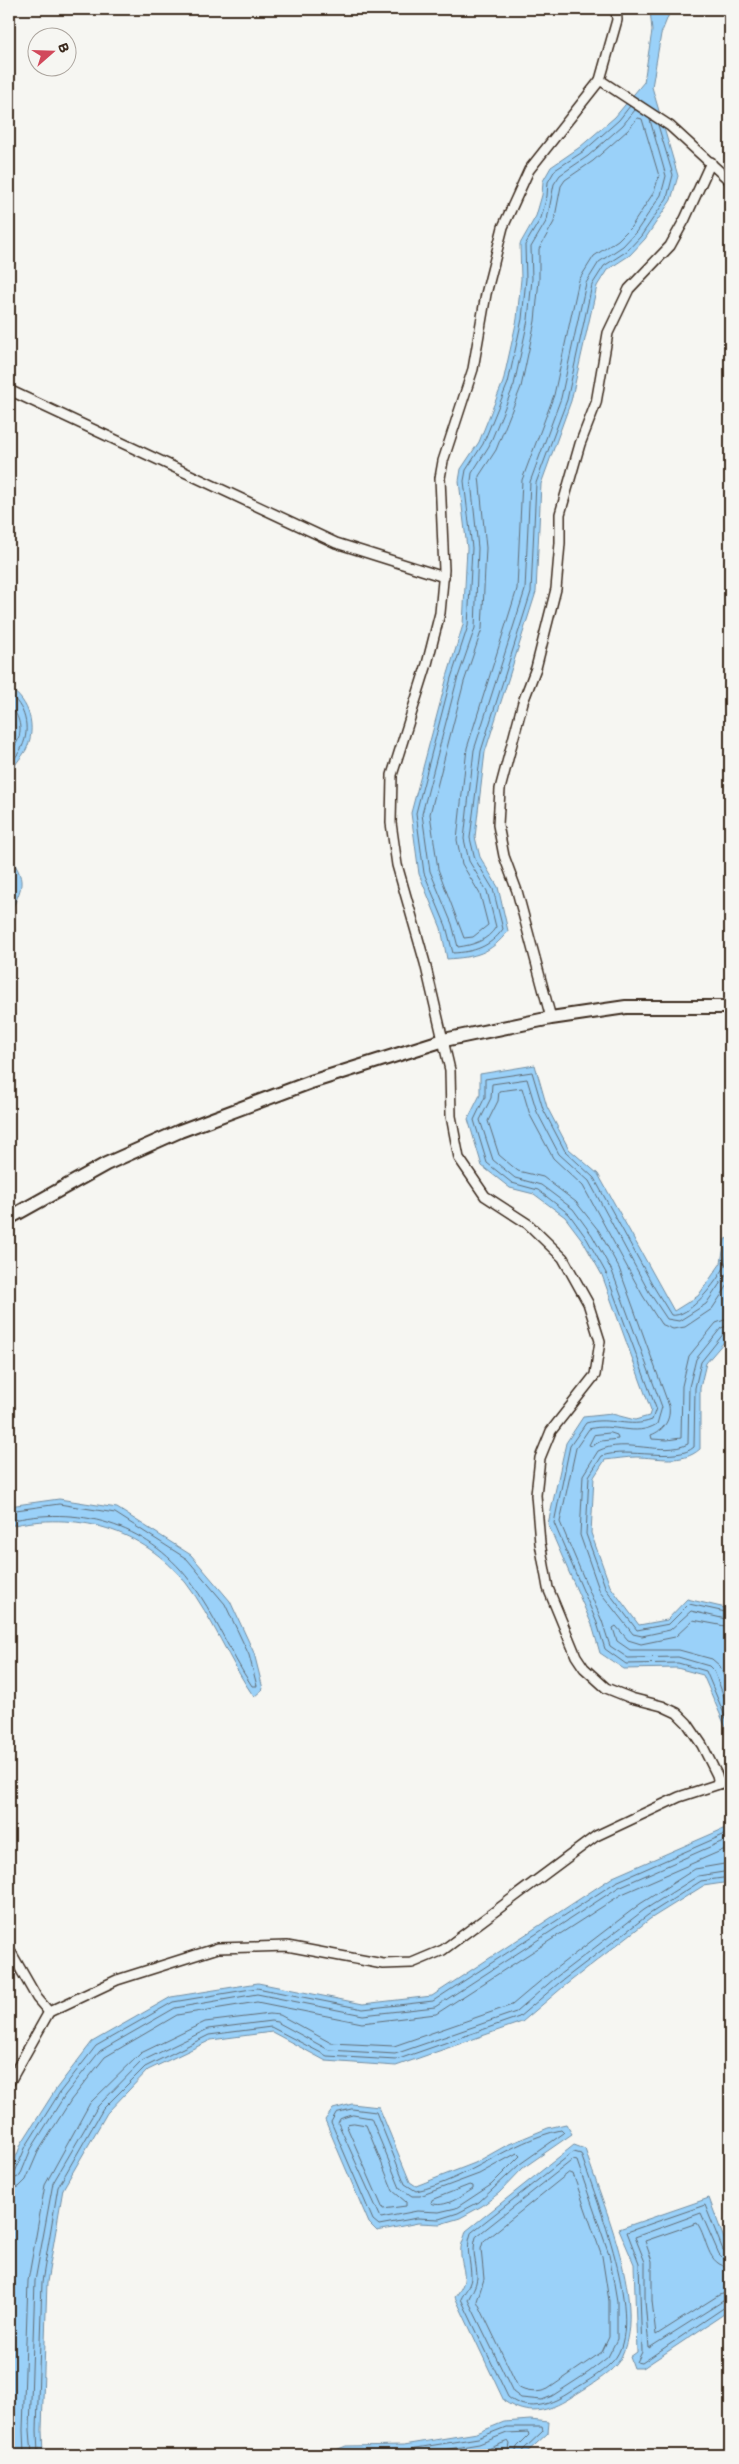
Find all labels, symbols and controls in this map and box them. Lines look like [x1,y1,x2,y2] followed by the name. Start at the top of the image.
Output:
[28,28,78,78] north arrow
[54,41,73,55] text: B

